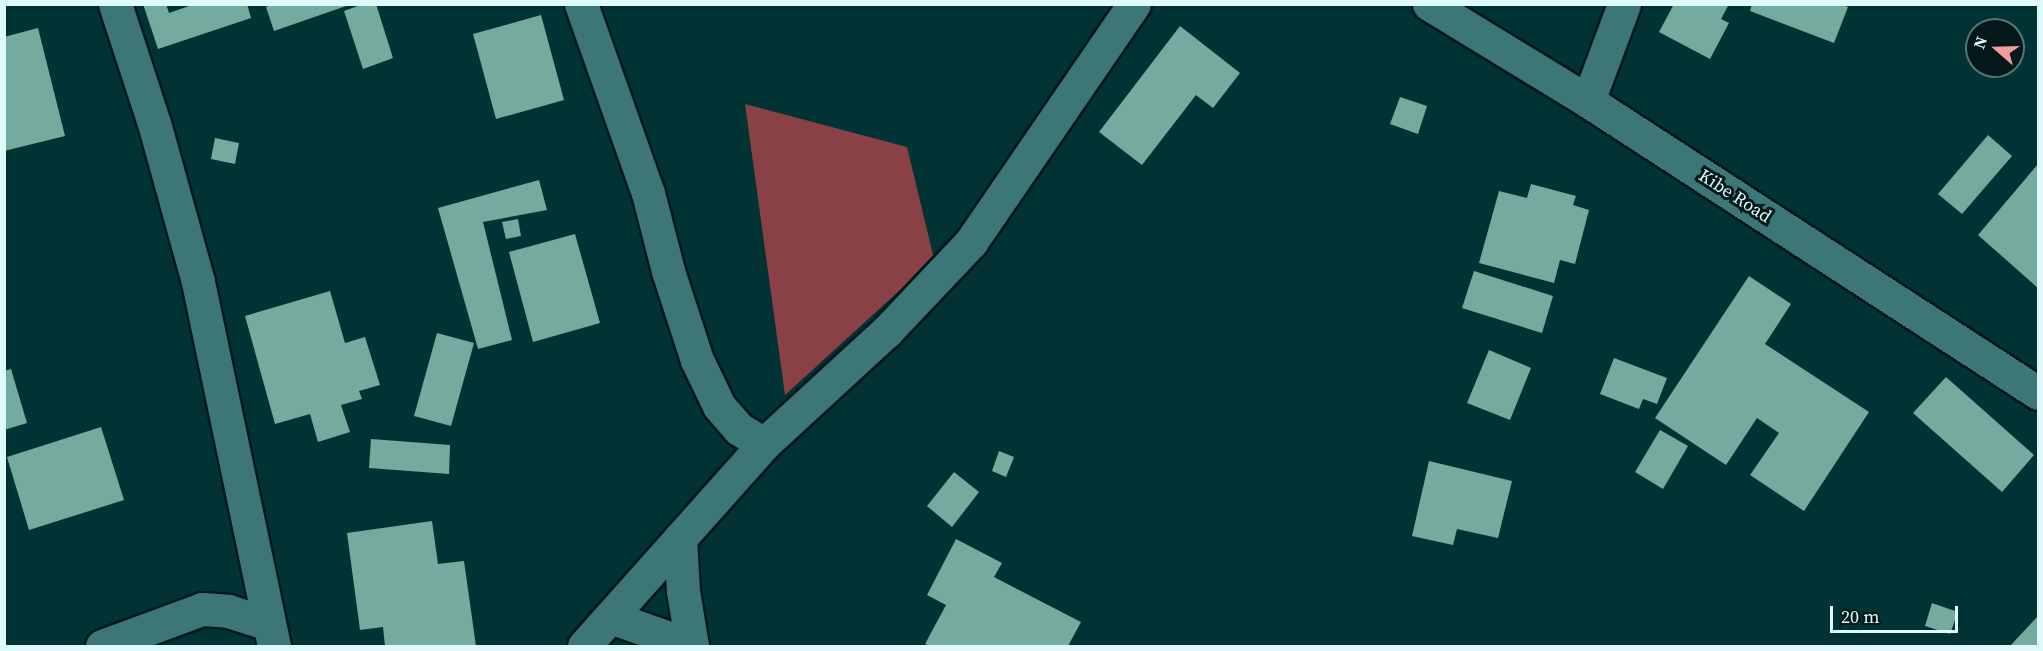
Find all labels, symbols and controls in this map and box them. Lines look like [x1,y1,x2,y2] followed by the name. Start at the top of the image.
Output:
[1965,18,2025,78] north arrow
[1968,33,1992,52] text: N
[1695,165,1775,227] street label: Kibe Road
[1833,594,1960,632] scale bar
[1841,604,1879,629] text: 20 m

